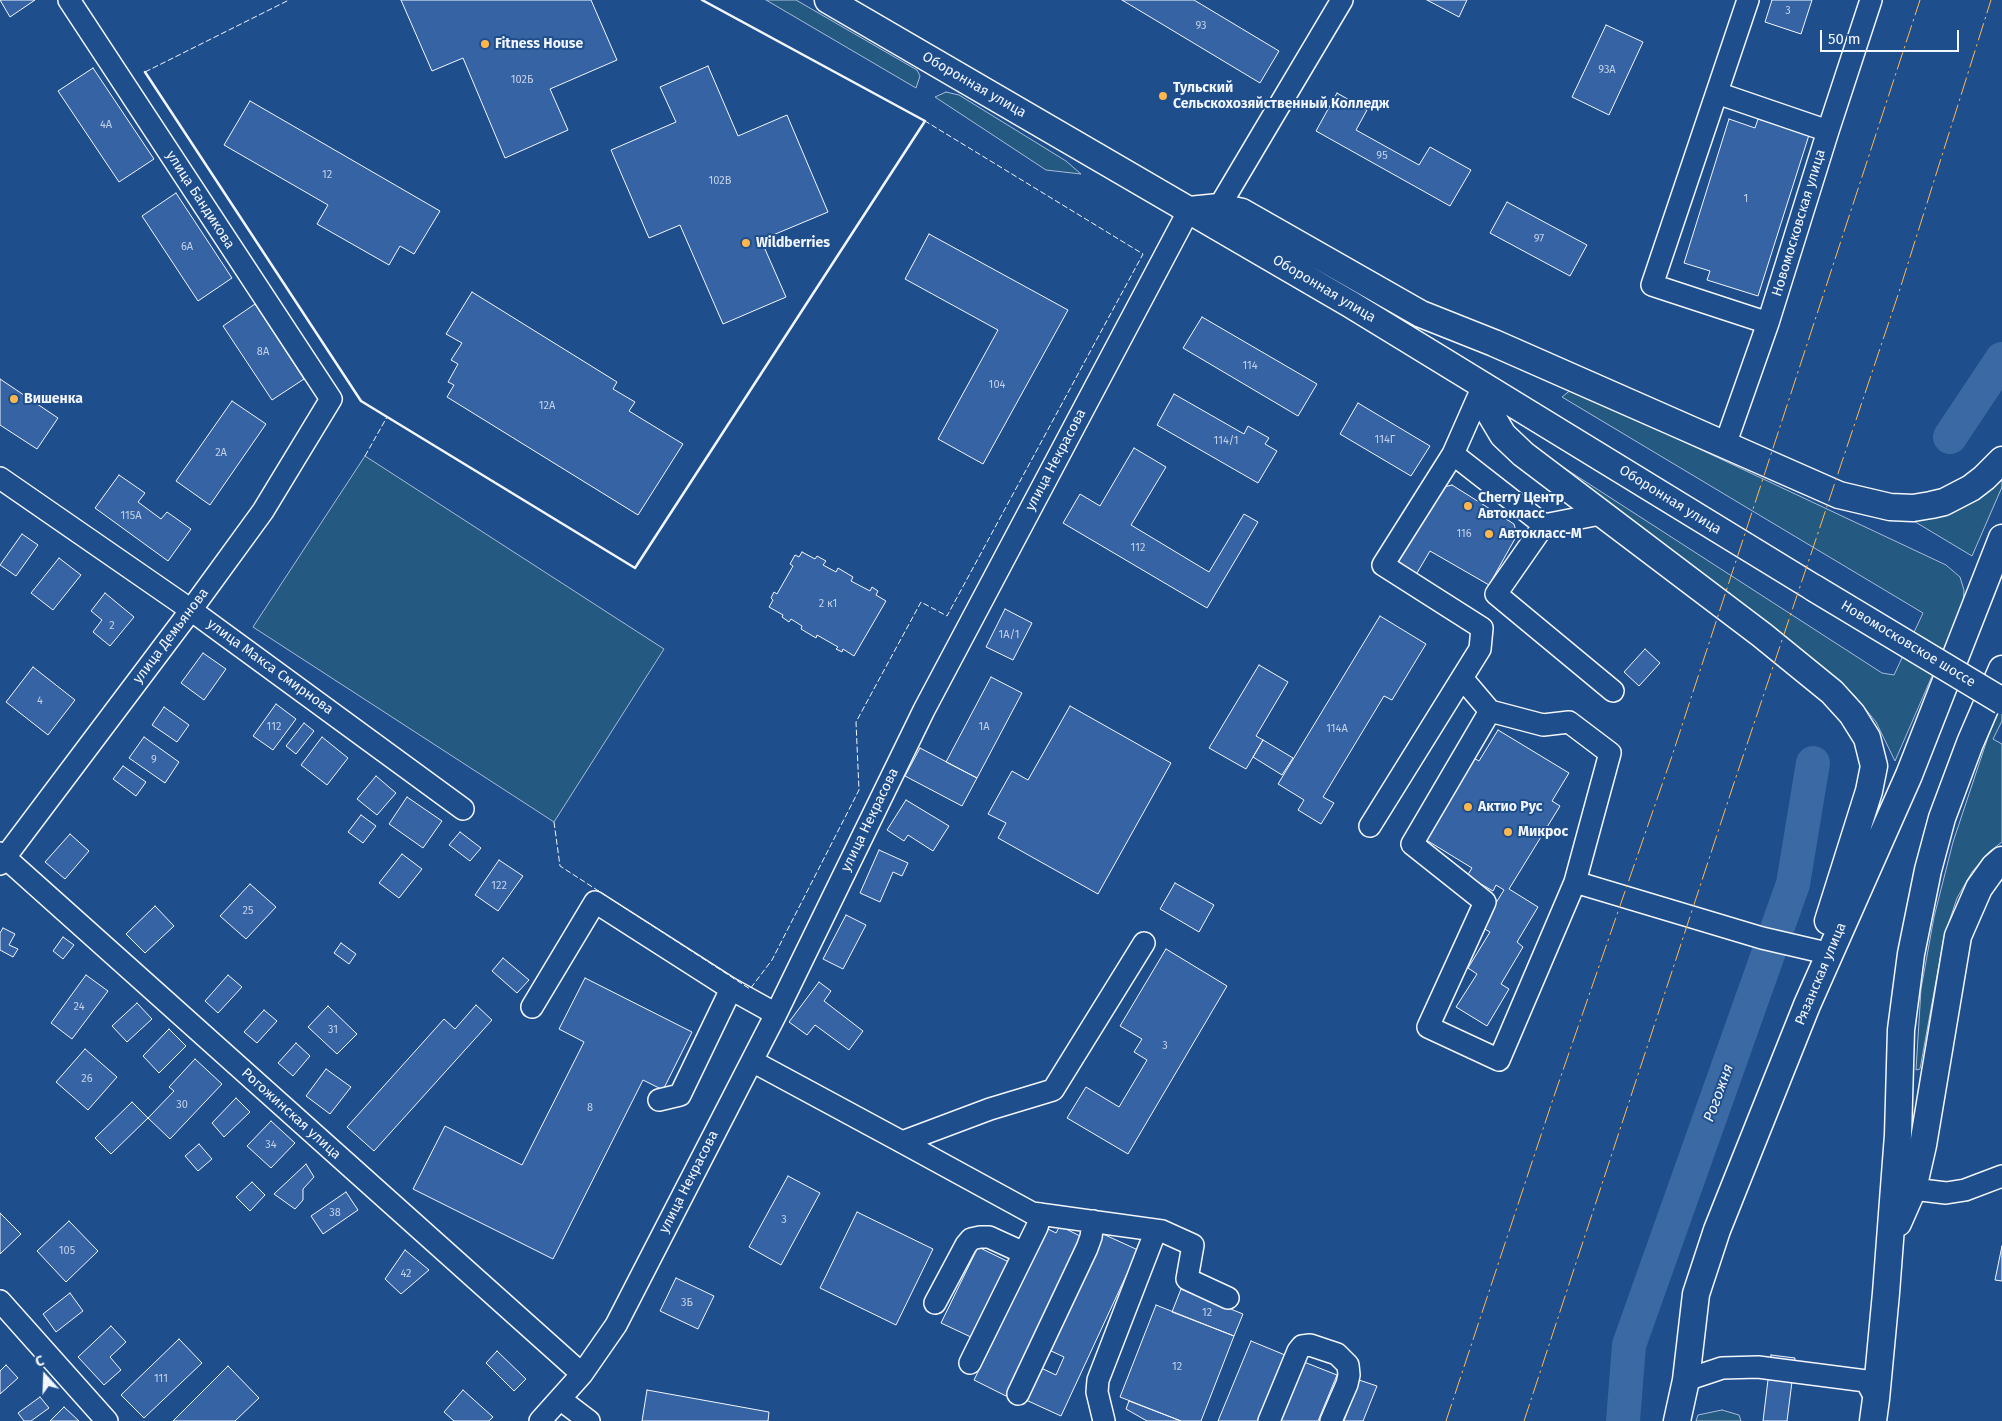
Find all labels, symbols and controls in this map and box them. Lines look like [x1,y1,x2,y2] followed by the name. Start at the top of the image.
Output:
[1785,4,1791,18] house number: 3
[1195,19,1207,33] house number: 93
[1822,20,1961,52] scale bar
[1828,30,1861,48] text: 50 m
[495,36,583,52] place label: Fitness House
[479,38,491,50] marker: Fitness House
[919,48,1029,122] street label: Оборонная улица
[1598,63,1616,77] house number: 93А
[511,73,533,87] house number: 102Б
[1173,80,1389,112] place label: Тульский Сельскохозяйственный Колледж
[1157,90,1169,102] marker: Тульский Сельскохозяйственный Колледж
[100,118,112,132] house number: 4А
[1769,147,1829,299] street label: Новомосковская улица
[162,148,238,252] street label: улица Бандикова
[1376,149,1388,163] house number: 95
[322,168,332,182] house number: 12
[709,174,731,188] house number: 102В
[1744,192,1748,206] house number: 1
[1534,232,1544,246] house number: 97
[756,235,830,251] place label: Wildberries
[740,237,752,249] marker: Wildberries
[181,240,193,254] house number: 6А
[1269,252,1379,326] street label: Оборонная улица
[257,345,269,359] house number: 8А
[1242,359,1258,373] house number: 114
[989,378,1005,392] house number: 104
[24,391,83,407] place label: Вишенка
[8,393,20,405] marker: Вишенка
[539,399,555,413] house number: 12А
[1022,406,1090,514] street label: улица Некрасова
[1375,433,1395,447] house number: 114Г
[1214,434,1238,448] house number: 114/1
[215,446,227,460] house number: 2А
[1616,462,1724,538] street label: Оборонная улица
[1478,490,1564,522] place label: Cherry Центр Автокласс
[1462,500,1474,512] marker: Cherry Центр Автокласс
[120,509,142,523] house number: 115А
[1499,526,1582,542] place label: Автокласс-М
[1456,527,1472,541] house number: 116
[1483,528,1495,540] marker: Автокласс-М
[1131,541,1145,555] house number: 112
[130,585,212,687] street label: улица Демьянова
[819,597,837,611] house number: 2 к1
[1838,597,1978,691] street label: Новомосковское шоссе
[204,616,336,718] street label: улица Макса Смирнова
[109,619,115,633] house number: 2
[999,628,1019,642] house number: 1А/1
[37,694,43,708] house number: 4
[267,720,281,734] house number: 112
[978,720,990,734] house number: 1А
[1326,722,1348,736] house number: 114А
[151,753,157,767] house number: 9
[838,766,902,874] street label: улица Некрасова
[1478,799,1542,815] place label: Актио Рус
[1462,801,1474,813] marker: Актио Рус
[1518,824,1568,840] place label: Микрос
[1502,826,1514,838] marker: Микрос
[491,879,507,893] house number: 122
[243,904,253,918] house number: 25
[1792,920,1850,1028] street label: Рязанская улица
[74,1000,84,1014] house number: 24
[328,1023,338,1037] house number: 31
[1162,1039,1168,1053] house number: 3
[1700,1062,1738,1124] water label: Рогожня
[238,1065,344,1163] street label: Рогожинская улица
[81,1072,93,1086] house number: 26
[176,1098,188,1112] house number: 30
[587,1101,593,1115] house number: 8
[656,1128,722,1236] street label: улица Некрасова
[265,1138,277,1152] house number: 34
[329,1206,341,1220] house number: 38
[781,1213,787,1227] house number: 3
[59,1244,75,1258] house number: 105
[400,1267,412,1281] house number: 42
[681,1296,693,1310] house number: 3Б
[1202,1306,1212,1320] house number: 12
[20,1351,70,1401] north arrow
[33,1352,46,1371] text: С
[1172,1360,1182,1374] house number: 12
[154,1372,168,1386] house number: 111

